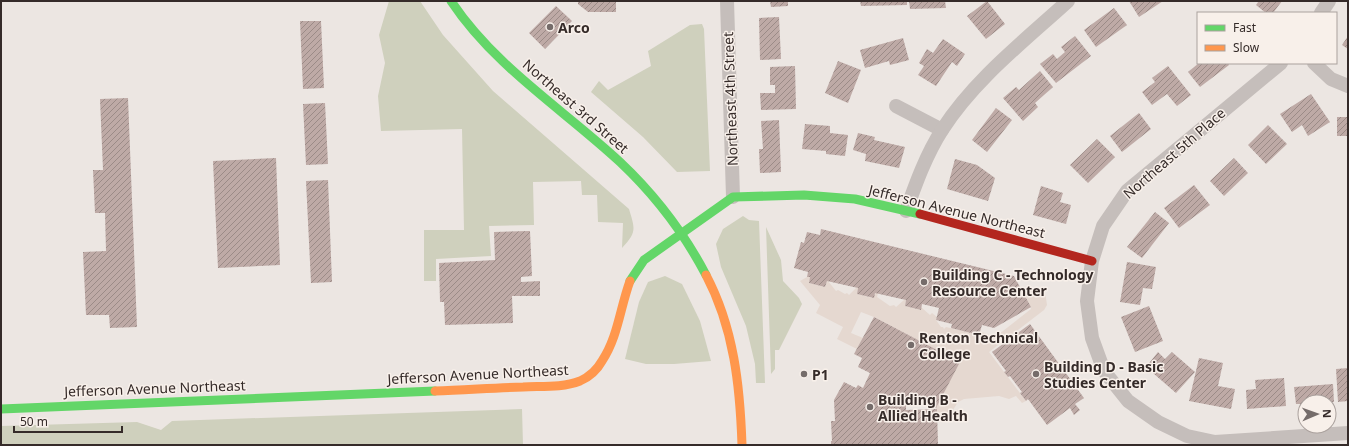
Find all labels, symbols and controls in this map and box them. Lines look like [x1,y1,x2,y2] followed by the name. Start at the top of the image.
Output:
[1197,12,1337,64] legend
[558,18,590,37] place label: Arco
[1233,19,1257,36] text: Fast
[545,22,555,32] marker: Arco
[718,32,742,166] street label: Northeast 4th Street
[1233,39,1260,56] text: Slow
[519,55,633,157] street label: Northeast 3rd Street
[1119,103,1229,203] street label: Northeast 5th Place
[865,179,1047,242] street label: Jefferson Avenue Northeast
[932,265,1094,300] place label: Building C - Technology Resource Center
[919,277,929,287] marker: Building C - Technology Resource Center
[919,328,1038,363] place label: Renton Technical College
[906,340,916,350] marker: Renton Technical College
[1044,357,1164,392] place label: Building D - Basic Studies Center
[385,360,569,388] street label: Jefferson Avenue Northeast
[812,365,829,384] place label: P1
[799,369,809,379] marker: P1
[1031,369,1041,379] marker: Building D - Basic Studies Center
[62,375,246,401] street label: Jefferson Avenue Northeast
[878,390,968,425] place label: Building B - Allied Health
[1297,394,1337,434] north arrow
[865,402,875,412] marker: Building B - Allied Health
[14,408,122,434] scale bar
[1320,409,1335,418] text: N
[20,413,48,430] text: 50 m

